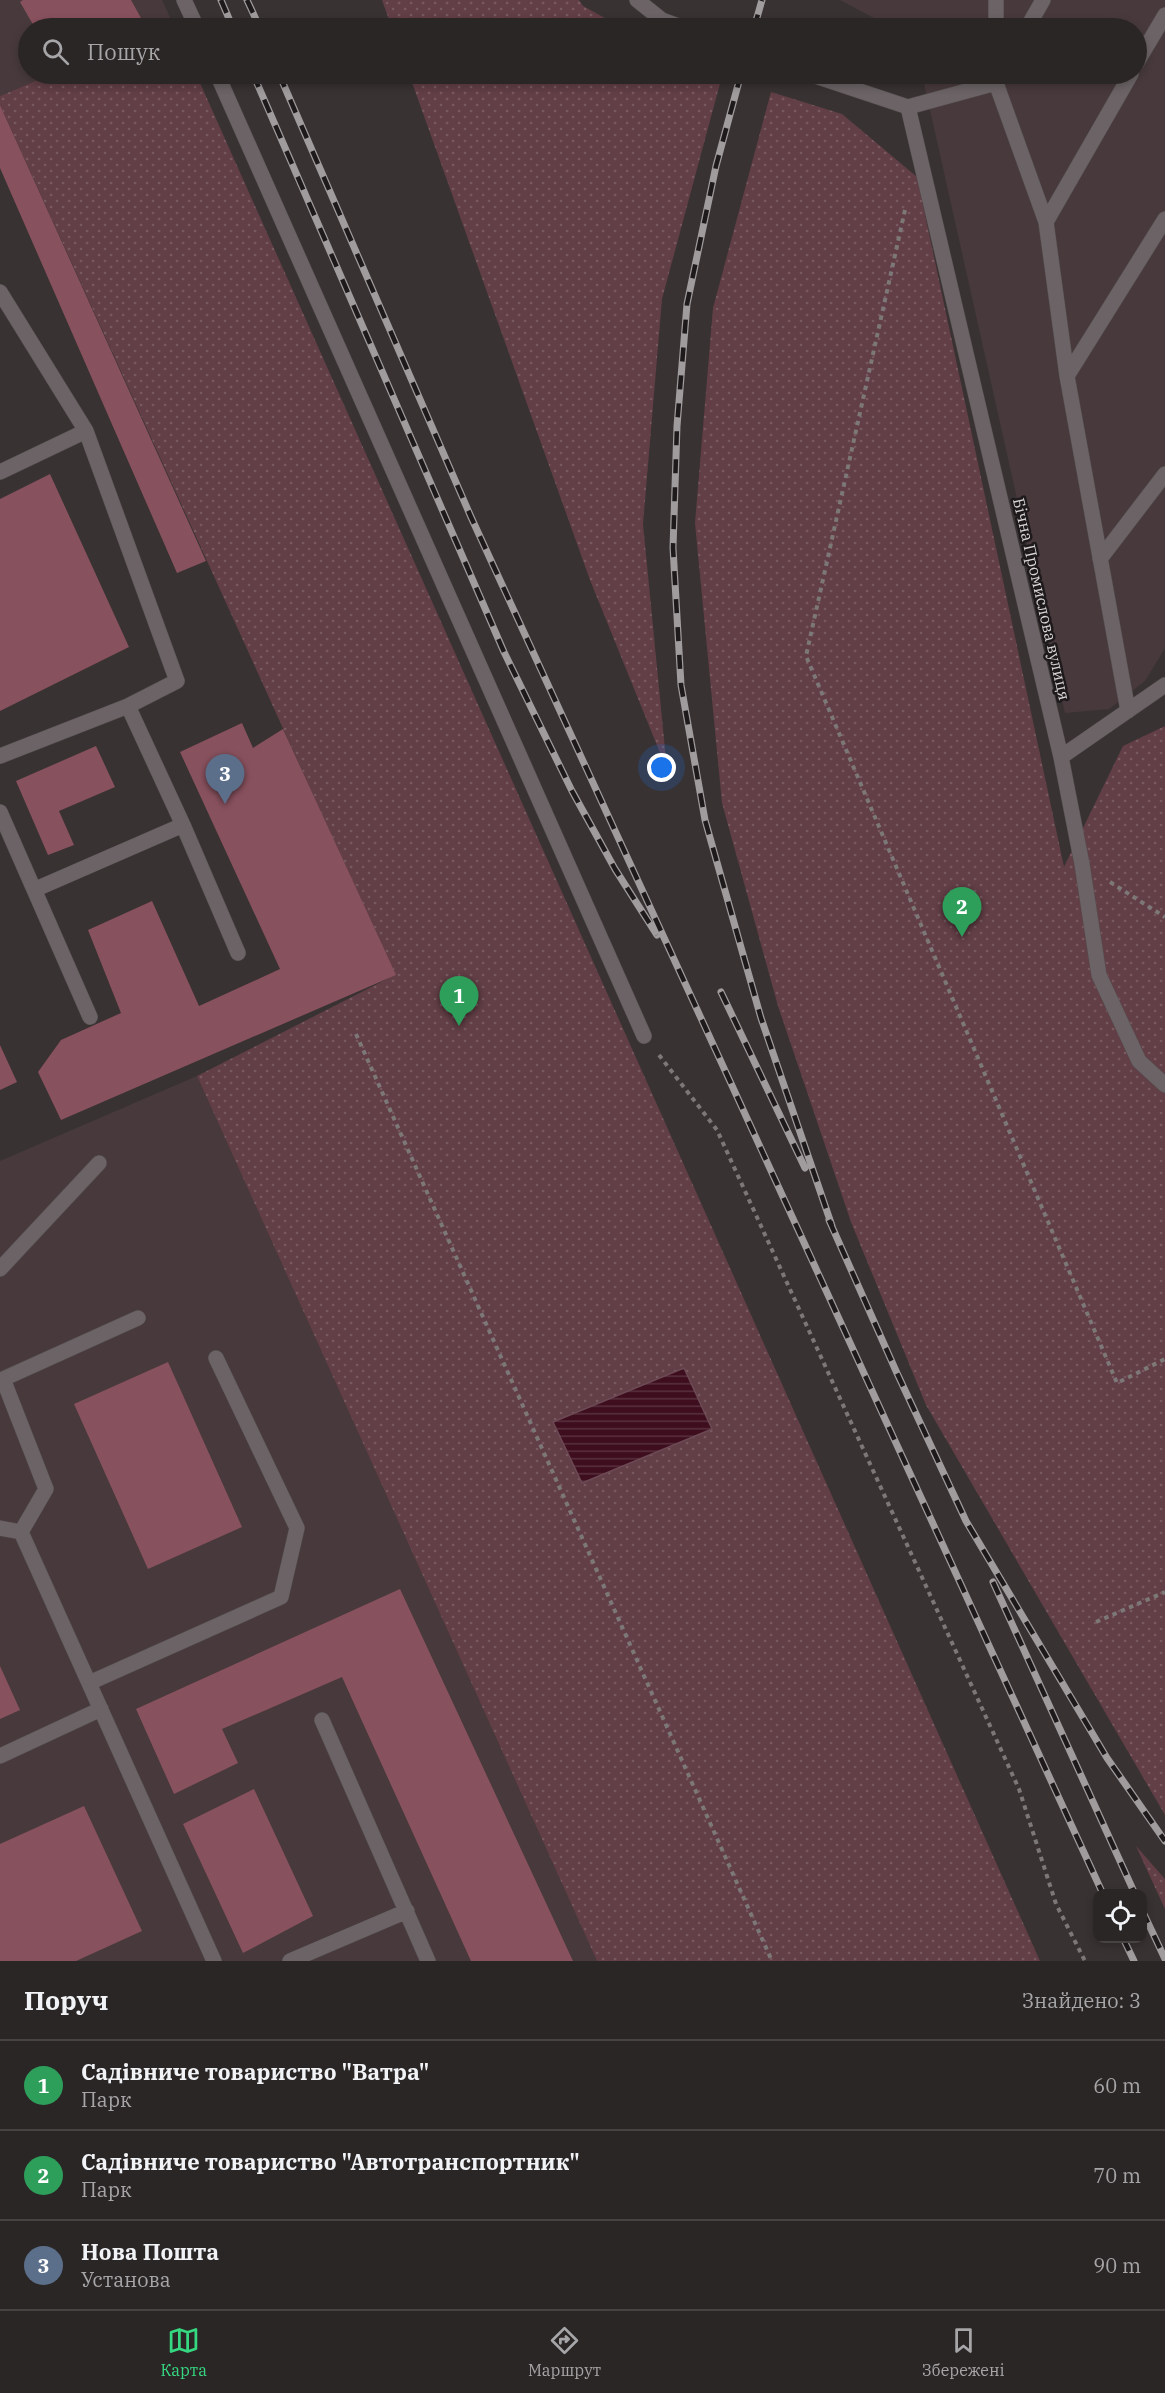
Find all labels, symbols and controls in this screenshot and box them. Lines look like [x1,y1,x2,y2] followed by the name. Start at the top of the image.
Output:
[18,18,1147,84] search box
[39,35,72,68] icon: search
[87,37,160,66] text: Пошук
[1009,496,1075,702] street label: Бічна Промислова вулиця
[647,753,676,782] your location
[206,754,244,804] pin: 3
[942,888,982,937] pin: 2
[440,976,478,1026] pin: 1
[1093,1889,1147,1943] map controls
[1093,1889,1147,1943] button: locate
[24,1983,108,2017] text: Поруч
[1022,1987,1141,2014] text: Знайдено: 3
[81,2057,429,2086] text: Садівниче товариство "Ватра"
[38,2072,50,2099] text: 1
[1093,2072,1141,2099] text: 60 m
[81,2086,132,2113] text: Парк
[81,2147,580,2176] text: Садівниче товариство "Автотранспортник"
[38,2162,50,2189] text: 2
[1093,2162,1141,2189] text: 70 m
[81,2176,132,2203] text: Парк
[81,2237,219,2266] text: Нова Пошта
[38,2252,50,2279] text: 3
[1093,2252,1141,2279] text: 90 m
[81,2266,171,2293] text: Установа
[160,2324,207,2380] tab: Карта
[528,2324,601,2380] tab: Маршрут
[922,2324,1005,2380] tab: Збережені

